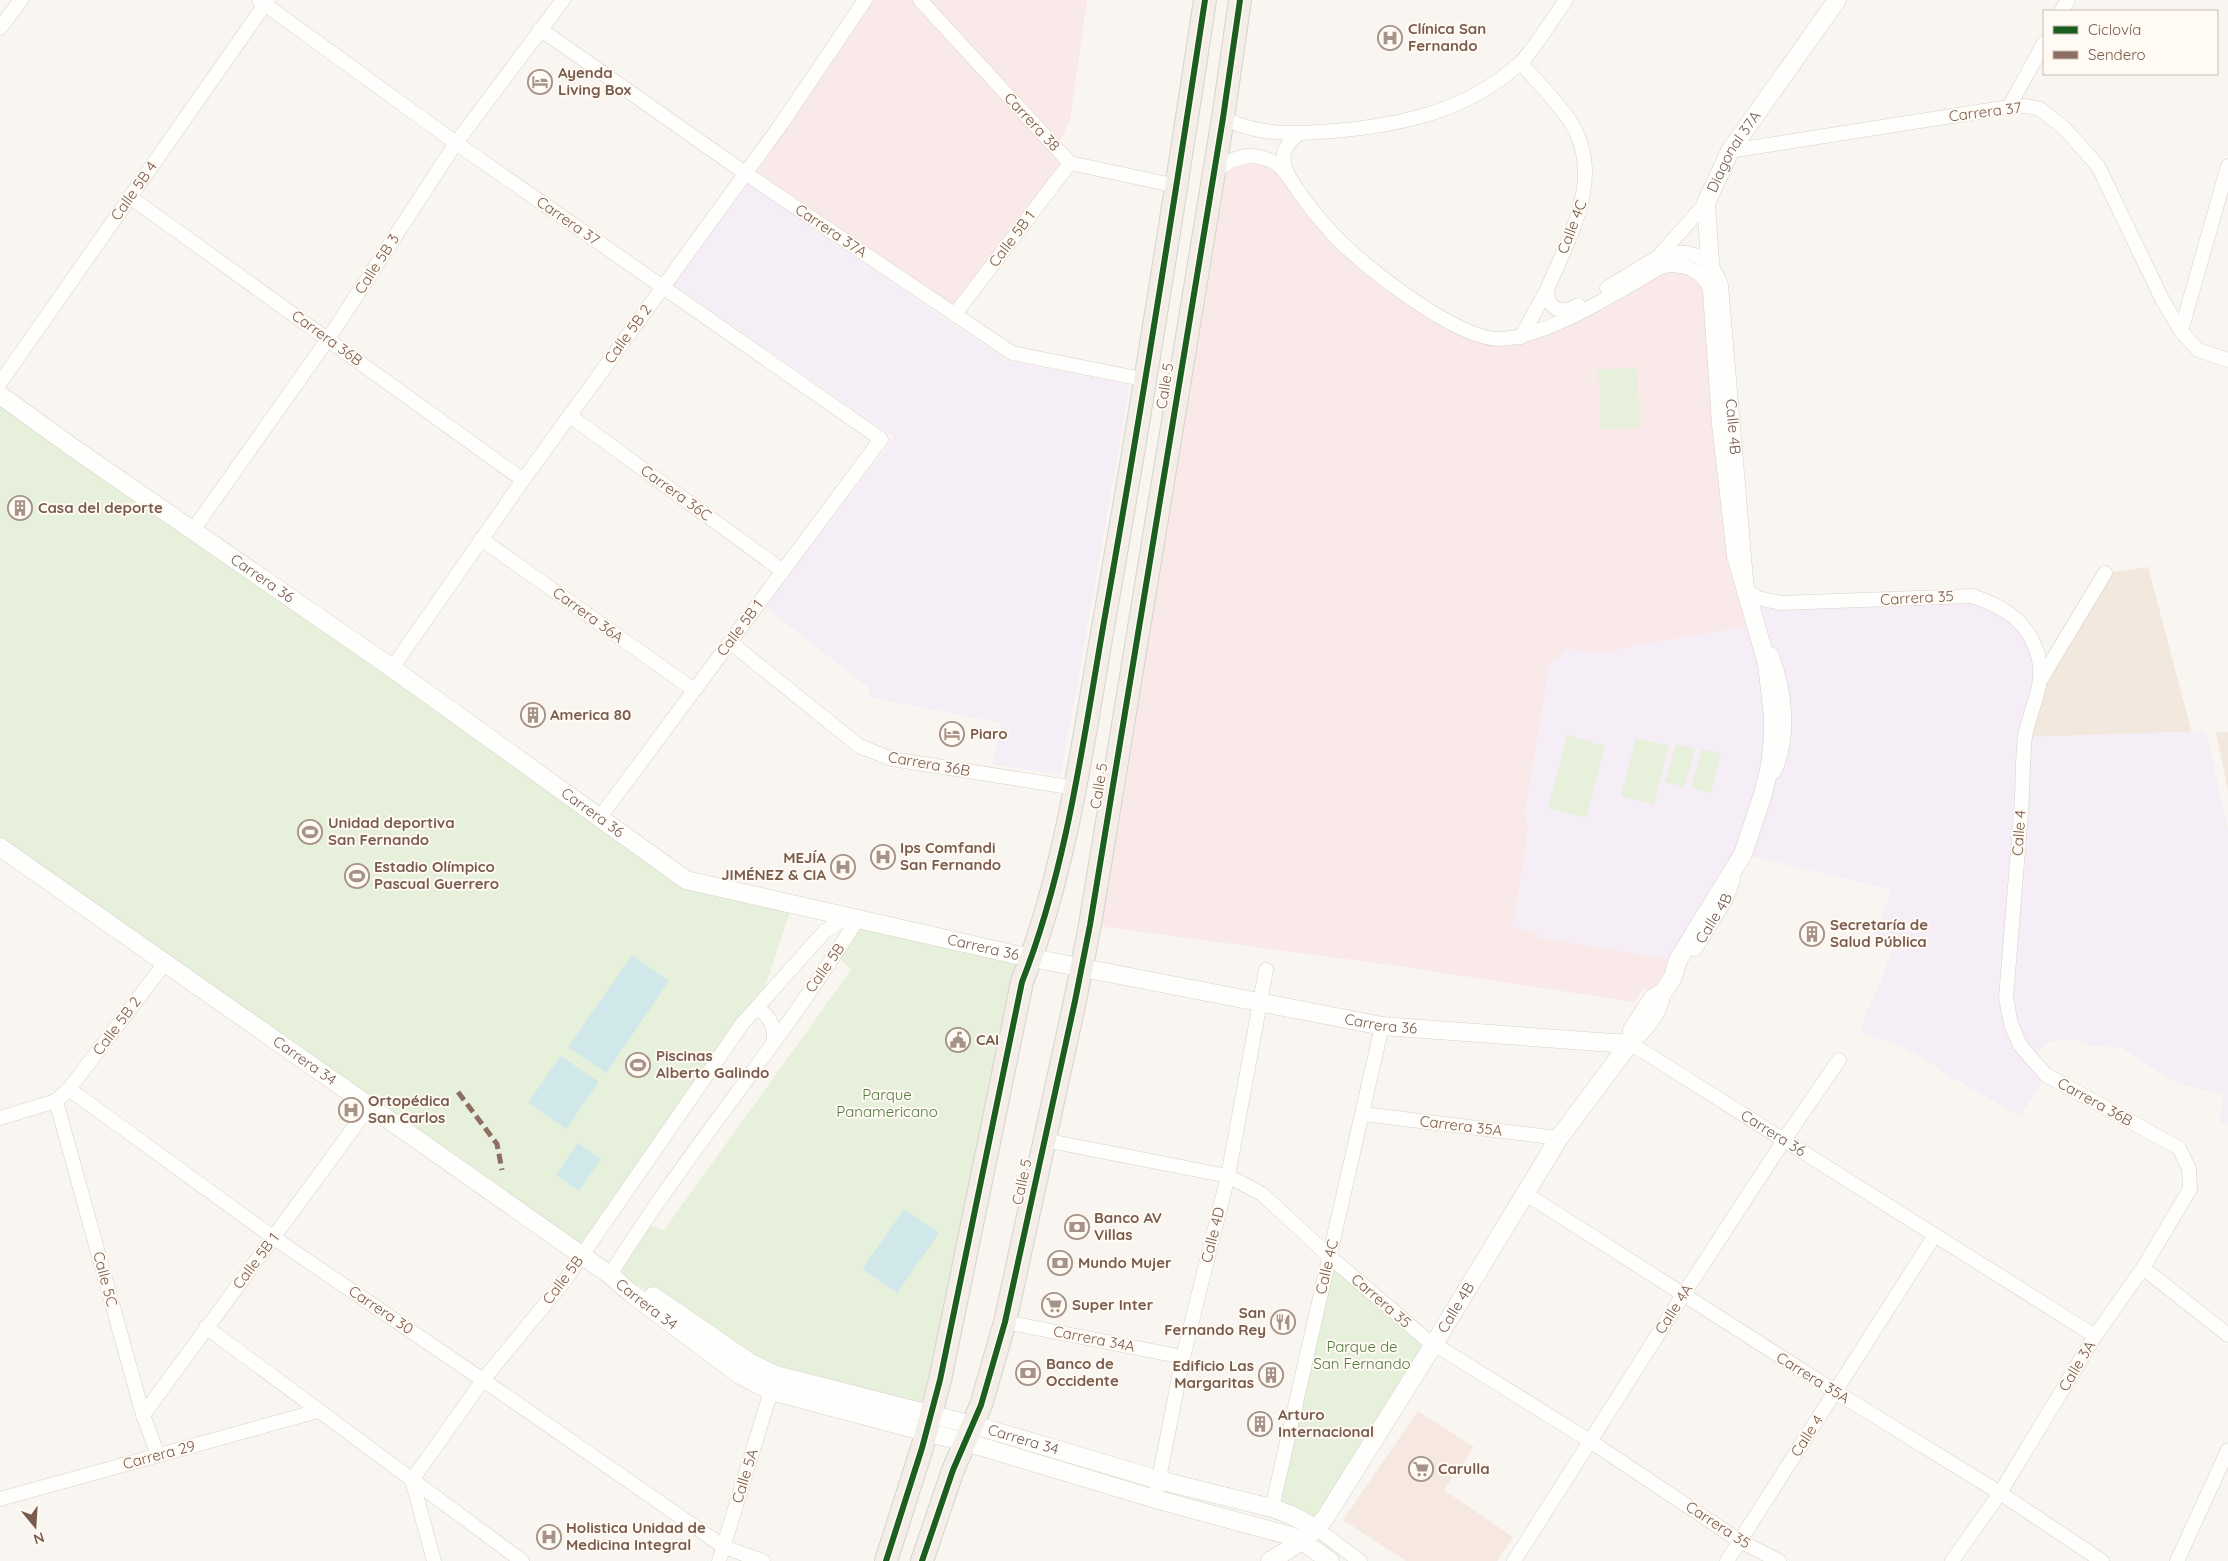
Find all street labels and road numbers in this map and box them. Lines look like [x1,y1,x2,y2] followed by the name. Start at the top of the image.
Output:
[1000,88,1064,155] street label: Carrera 38
[1948,98,2023,125] street label: Carrera 37
[1702,107,1765,195] street label: Diagonal 37A
[106,157,161,224] street label: Calle 5B 4
[533,192,604,249] street label: Carrera 37
[1553,197,1590,256] street label: Calle 4C
[792,200,871,262] street label: Carrera 37A
[984,207,1039,271] street label: Calle 5B 1
[350,230,403,297] street label: Calle 5B 3
[600,300,655,367] street label: Calle 5B 2
[288,305,367,370] street label: Carrera 36B
[1151,362,1178,410] street label: Calle 5
[1722,398,1745,456] street label: Calle 4B
[637,460,716,525] street label: Carrera 36C
[227,549,298,607] street label: Carrera 36
[549,583,628,647] street label: Carrera 36A
[1880,586,1954,609] street label: Carrera 35
[712,596,767,660] street label: Calle 5B 1
[887,747,972,780] street label: Carrera 36B
[1085,762,1112,810] street label: Calle 5
[558,783,628,841] street label: Carrera 36
[2007,809,2030,857] street label: Calle 4
[1691,891,1736,947] street label: Calle 4B
[946,930,1021,964] street label: Carrera 36
[801,939,849,996] street label: Calle 5B
[88,993,145,1059] street label: Calle 5B 2
[1343,1009,1418,1038] street label: Carrera 36
[269,1031,340,1089] street label: Carrera 34
[2054,1073,2136,1130] street label: Carrera 36B
[1737,1105,1810,1160] street label: Carrera 36
[1419,1111,1504,1140] street label: Carrera 35A
[1007,1157,1036,1207] street label: Calle 5
[1196,1205,1229,1265] street label: Calle 4D
[228,1229,283,1293] street label: Calle 5B 1
[1311,1237,1342,1296] street label: Calle 4C
[89,1249,122,1309] street label: Calle 5C
[538,1251,587,1308] street label: Calle 5B
[1347,1269,1415,1332] street label: Carrera 35
[612,1274,682,1334] street label: Carrera 34
[1433,1278,1478,1336] street label: Calle 4B
[1650,1280,1697,1337] street label: Calle 4A
[345,1281,417,1338] street label: Carrera 30
[1052,1321,1137,1356] street label: Carrera 34A
[2054,1337,2099,1395] street label: Calle 3A
[1773,1347,1854,1408] street label: Carrera 35A
[1786,1411,1827,1460] street label: Calle 4
[986,1420,1061,1459] street label: Carrera 34
[121,1436,197,1473] street label: Carrera 29
[727,1446,762,1505] street label: Calle 5A
[1682,1497,1754,1553] street label: Carrera 35

